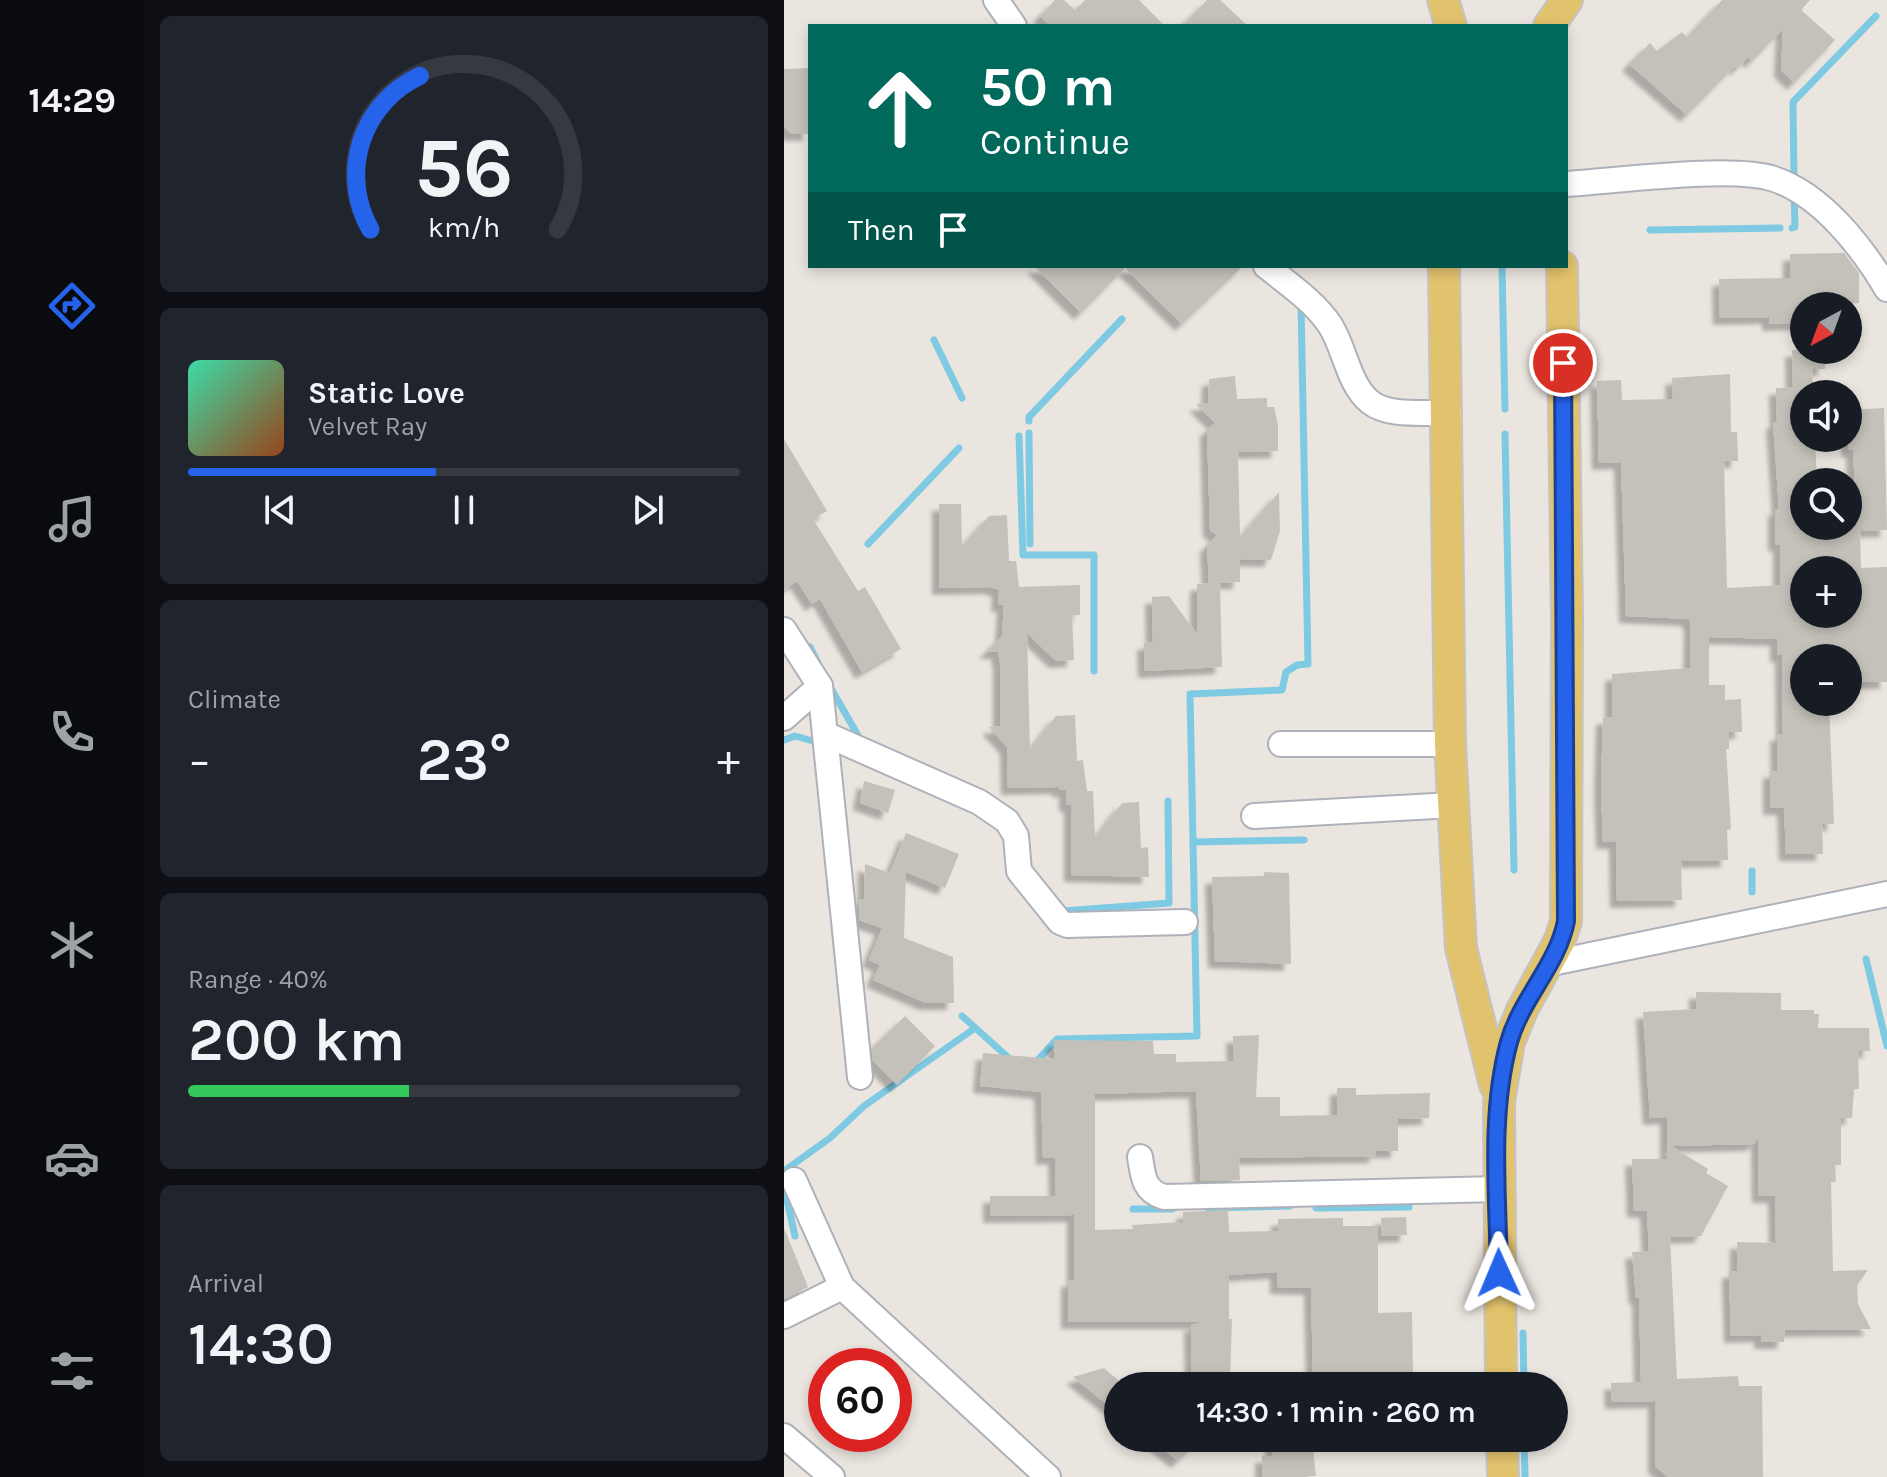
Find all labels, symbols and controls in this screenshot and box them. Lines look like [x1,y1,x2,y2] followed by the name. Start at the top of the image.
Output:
[980,54,1115,119] text: 50 m
[848,56,952,160] icon: ahead
[28,79,116,121] text: 14:29
[415,120,513,217] text: 56
[980,121,1130,163] text: Continue
[931,208,975,252] icon: arrive
[428,211,500,244] text: km/h
[848,212,915,248] text: Then
[44,278,100,334] icon: directions
[1790,292,1862,364] north arrow
[1790,292,1862,716] map controls
[1529,329,1597,397] pin
[1541,341,1585,385] icon: arrive
[308,375,465,411] text: Static Love
[1790,380,1862,452] button: sound
[308,411,427,442] text: Velvet Ray
[1790,468,1862,540] button: search
[258,488,302,532] icon: previous
[442,488,486,532] icon: pause
[626,488,670,532] icon: next
[44,491,100,547] icon: music
[1790,556,1862,628] button: +
[1790,644,1862,716] button: −
[188,684,281,715] text: Climate
[44,704,100,760] icon: phone
[416,725,512,795] text: 23°
[188,735,211,786] text: −
[717,735,740,786] text: +
[44,917,100,973] icon: climate
[188,964,328,995] text: Range · 40%
[188,1005,405,1075] text: 200 km
[44,1130,100,1186] icon: car
[1457,1231,1541,1315] position arrow
[188,1268,264,1299] text: Arrival
[188,1309,334,1379] text: 14:30
[44,1343,100,1399] icon: filters
[808,1348,912,1452] speed limit sign: 60
[1196,1394,1476,1430] text: 14:30 · 1 min · 260 m

